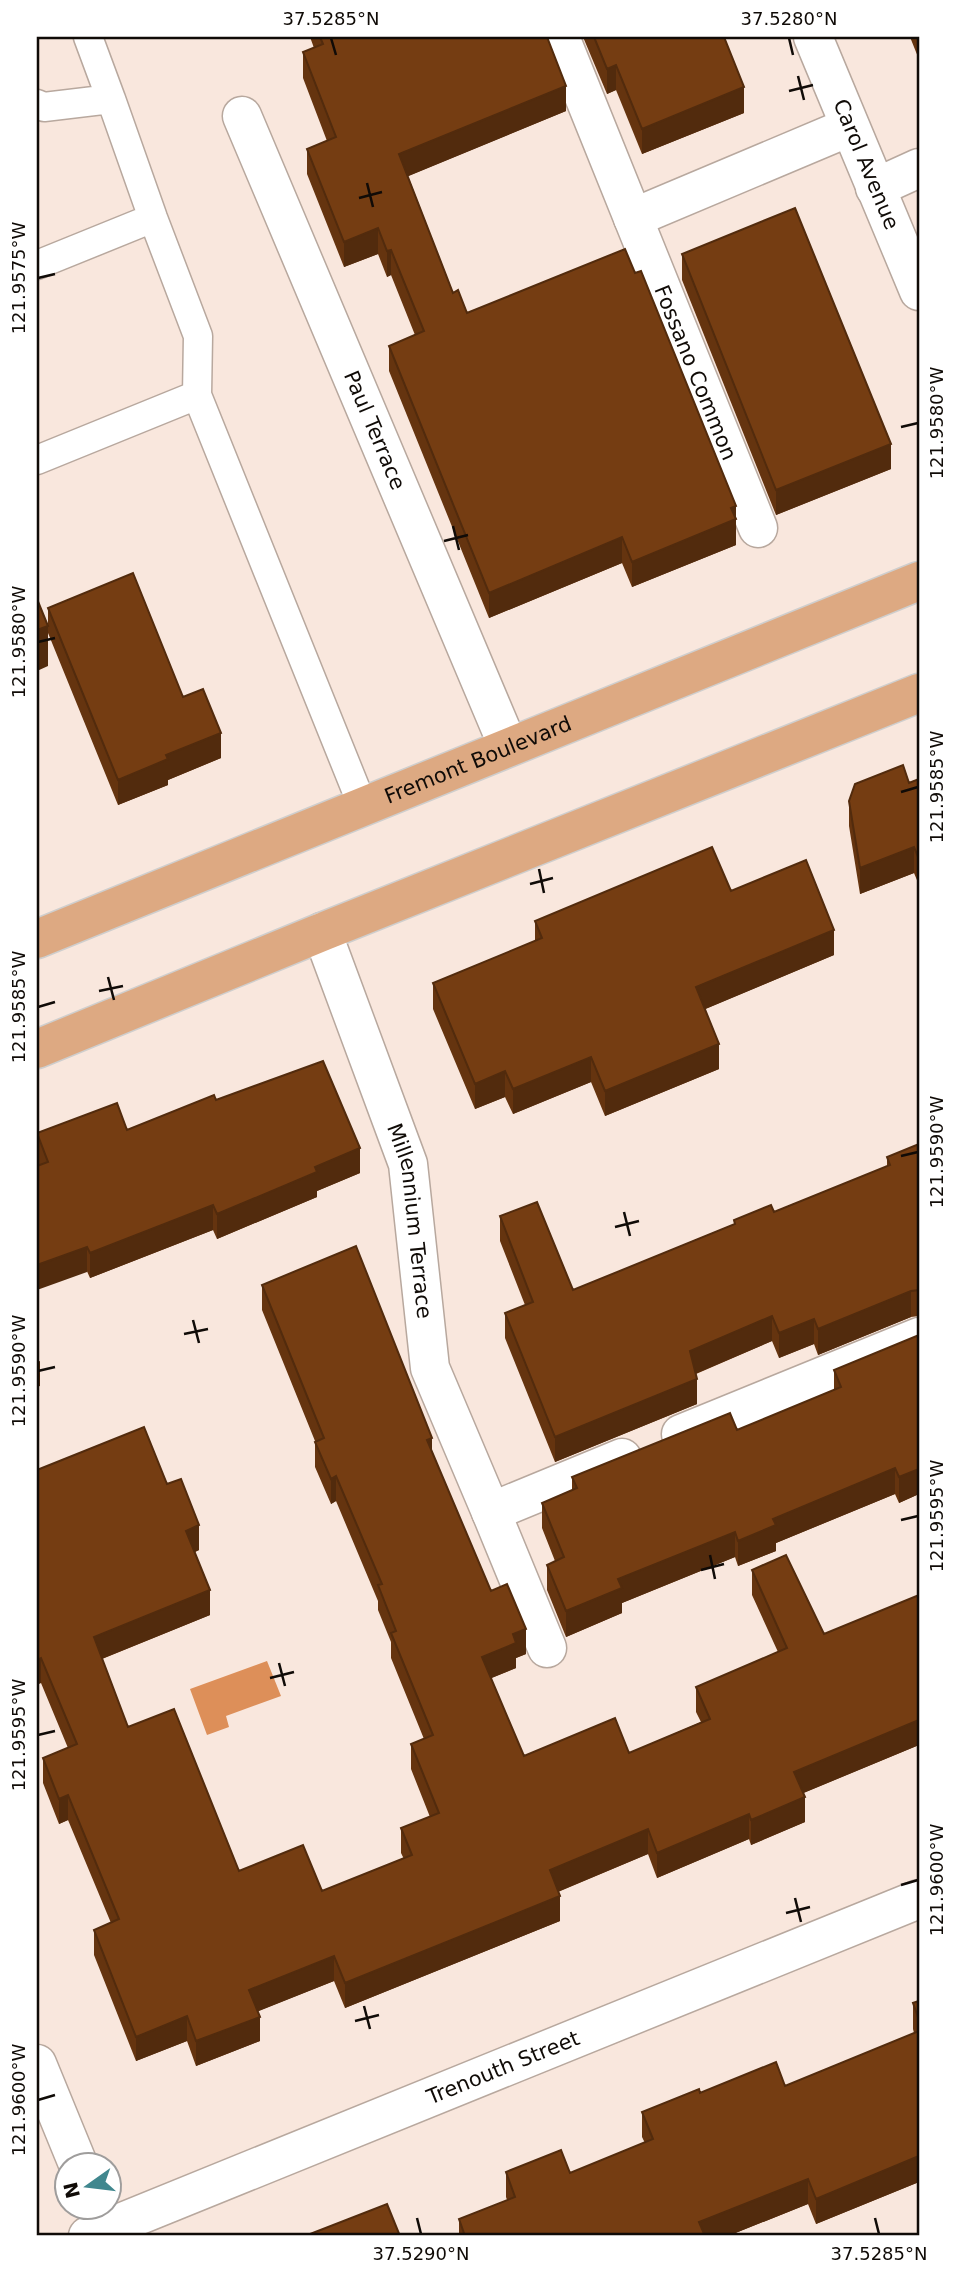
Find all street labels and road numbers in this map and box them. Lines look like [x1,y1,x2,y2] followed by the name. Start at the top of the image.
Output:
[828,96,904,233] street label: Carol Avenue
[649,282,741,464] street label: Fossano Common
[339,367,410,493] street label: Paul Terrace
[381,711,575,809] street label: Fremont Boulevard
[382,1120,437,1320] street label: Millennium Terrace
[422,2026,583,2110] street label: Trenouth Street

